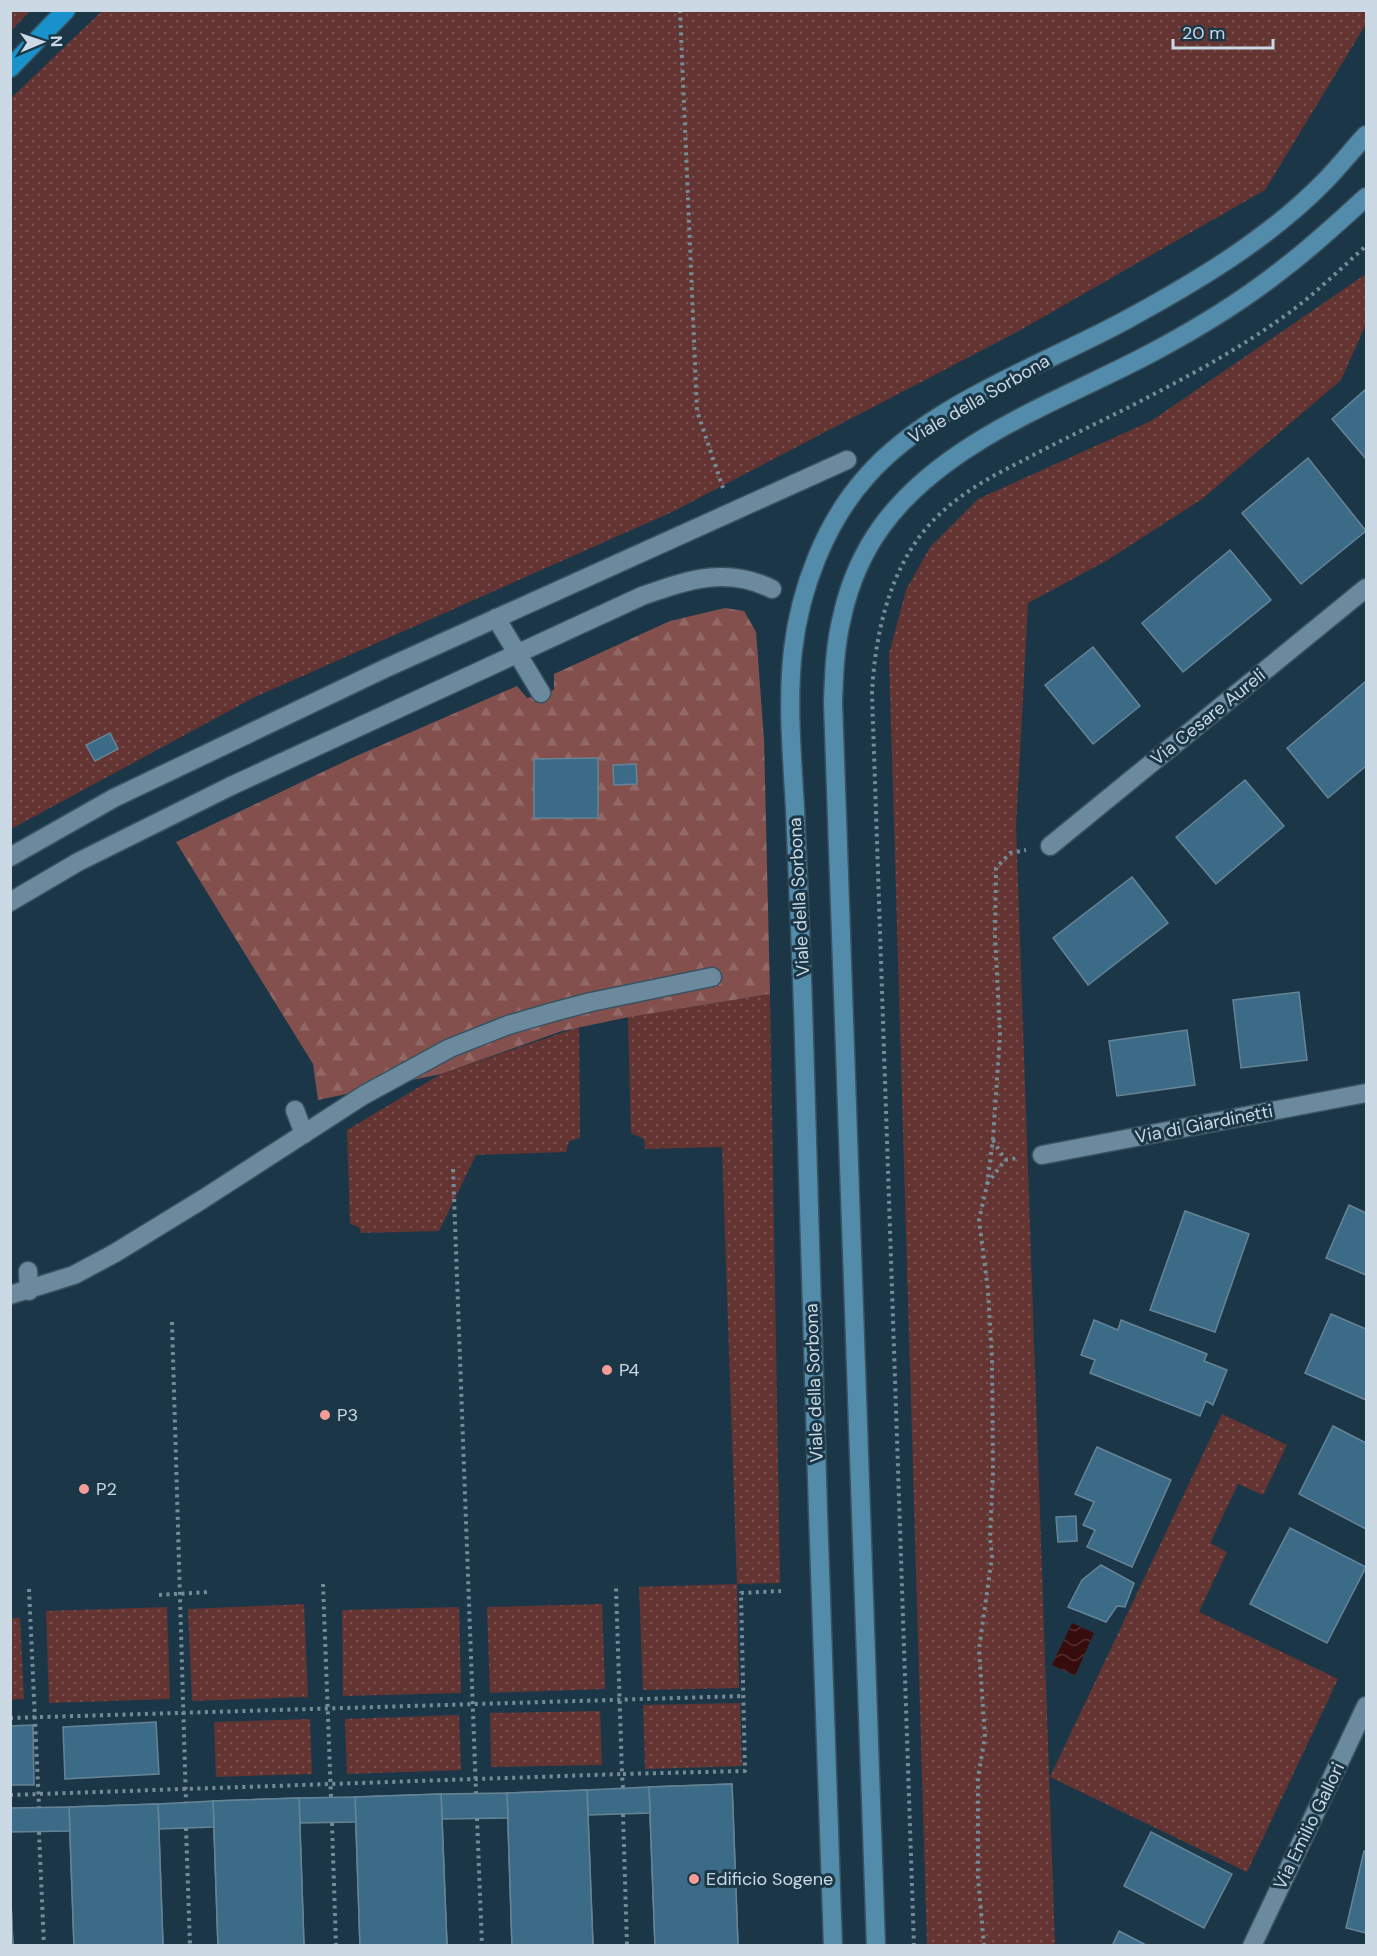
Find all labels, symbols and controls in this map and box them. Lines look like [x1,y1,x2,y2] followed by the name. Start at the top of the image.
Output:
[12,12,72,72] north arrow
[1173,12,1274,50] scale bar
[1182,21,1225,45] text: 20 m
[46,35,67,48] text: N
[904,349,1054,449] street label: Viale della Sorbona
[1146,663,1270,771] street label: Via Cesare Aureli
[783,817,815,977] street label: Viale della Sorbona
[1133,1099,1275,1149] street label: Via di Giardinetti
[799,1303,829,1463] street label: Viale della Sorbona
[619,1358,639,1382] place label: P4
[600,1363,614,1377] marker: P4
[337,1403,358,1427] place label: P3
[318,1408,332,1422] marker: P3
[96,1477,117,1501] place label: P2
[77,1482,91,1496] marker: P2
[1268,1759,1350,1893] street label: Via Emilio Gallori
[706,1867,833,1891] place label: Edificio Sogene
[687,1872,701,1886] marker: Edificio Sogene

